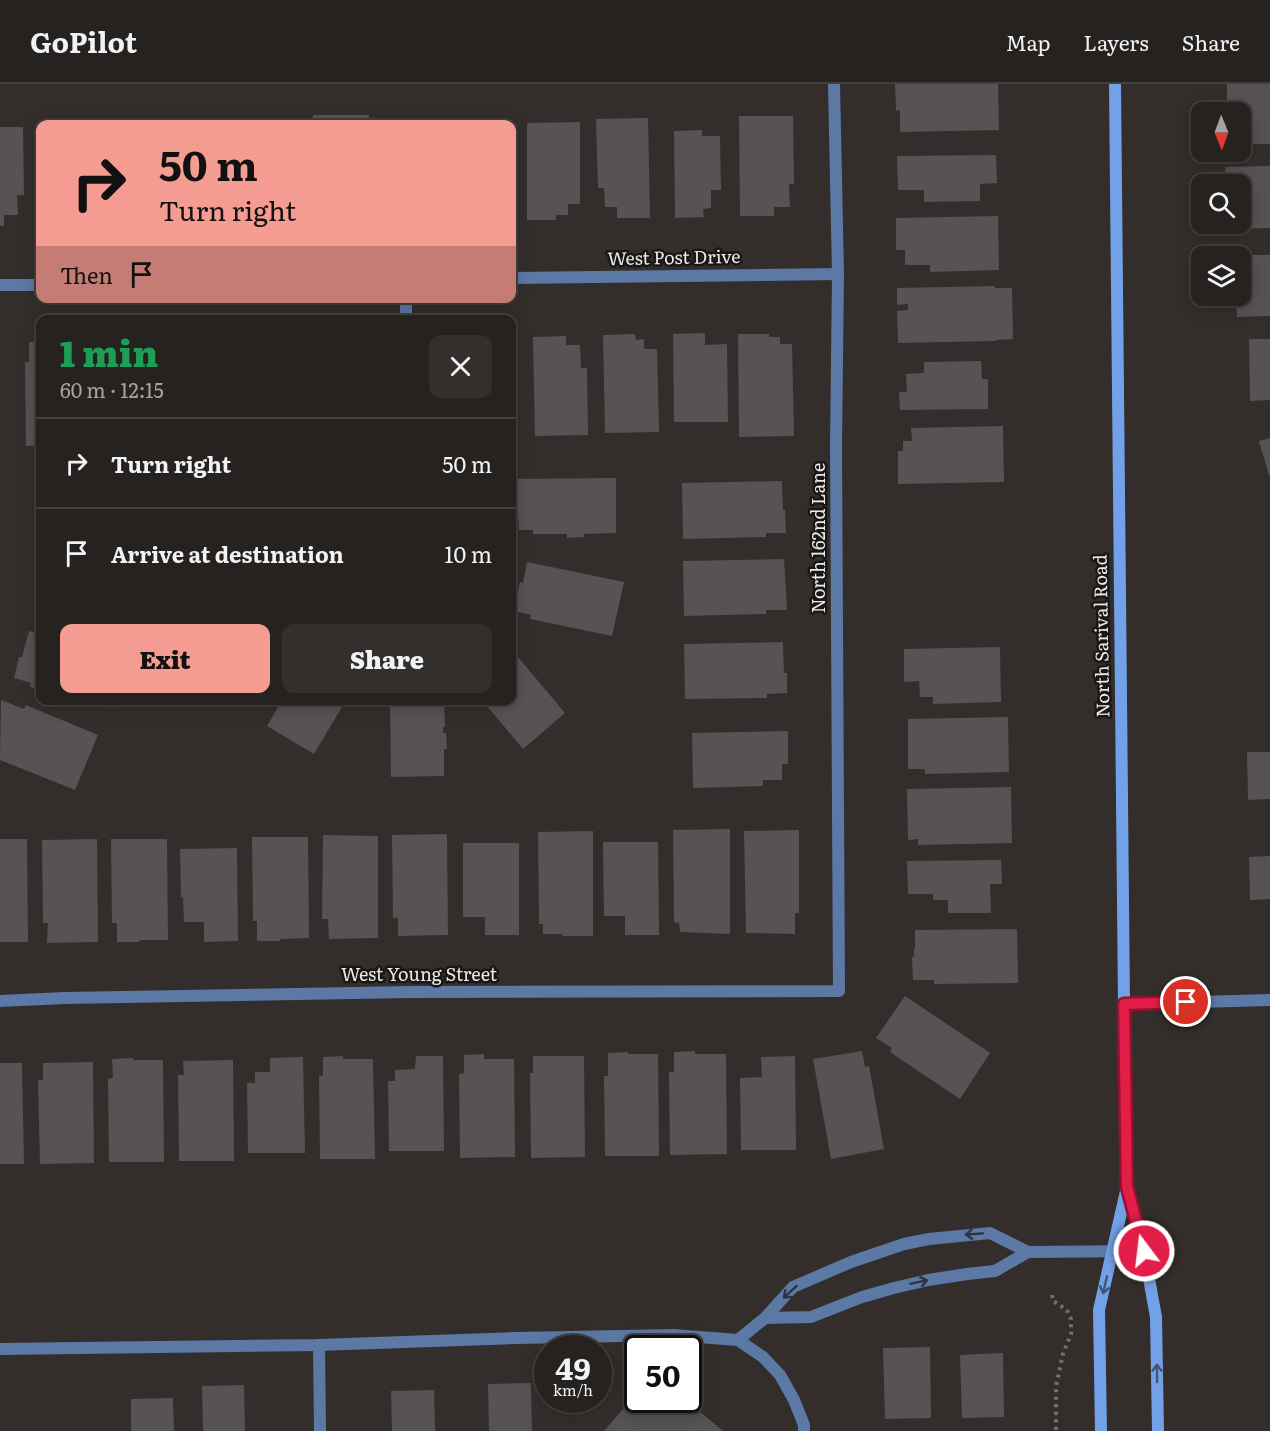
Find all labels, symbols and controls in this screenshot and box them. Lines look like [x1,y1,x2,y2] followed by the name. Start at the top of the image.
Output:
[30,20,137,62] text: GoPilot
[1006,26,1051,57] text: Map
[1084,26,1149,57] text: Layers
[1182,26,1240,57] text: Share
[1191,102,1251,162] north arrow
[1191,102,1251,306] map controls
[159,132,258,194] text: 50 m
[60,144,138,222] icon: right
[1191,174,1251,234] button: search
[159,189,296,229] text: Turn right
[607,242,741,271] street label: West Post Drive
[1191,246,1251,306] button: layers
[60,258,113,291] text: Then
[125,258,158,291] icon: arrive
[60,325,158,378] text: 1 min
[429,335,492,398] button: close
[60,374,164,404] text: 60 m · 12:15
[60,447,93,480] icon: right
[111,447,231,480] text: Turn right
[442,447,492,480] text: 50 m
[804,463,831,613] street label: North 162nd Lane
[60,537,93,570] icon: arrive
[111,537,344,570] text: Arrive at destination
[445,537,492,570] text: 10 m
[1086,554,1115,718] street label: North Sarival Road
[60,624,270,693] button: Exit
[282,624,492,693] button: Share
[341,960,498,987] street label: West Young Street
[1160,976,1211,1027] pin
[1169,985,1202,1018] icon: arrive
[1112,1219,1176,1283] position arrow
[964,1229,984,1240] one-way arrow
[1099,1275,1110,1295] one-way arrow
[909,1276,928,1288] one-way arrow
[783,1285,798,1299] one-way arrow
[624,1335,702,1413] speed limit sign: 50
[555,1345,591,1389] text: 49
[1151,1363,1162,1383] one-way arrow
[553,1378,593,1401] text: km/h

